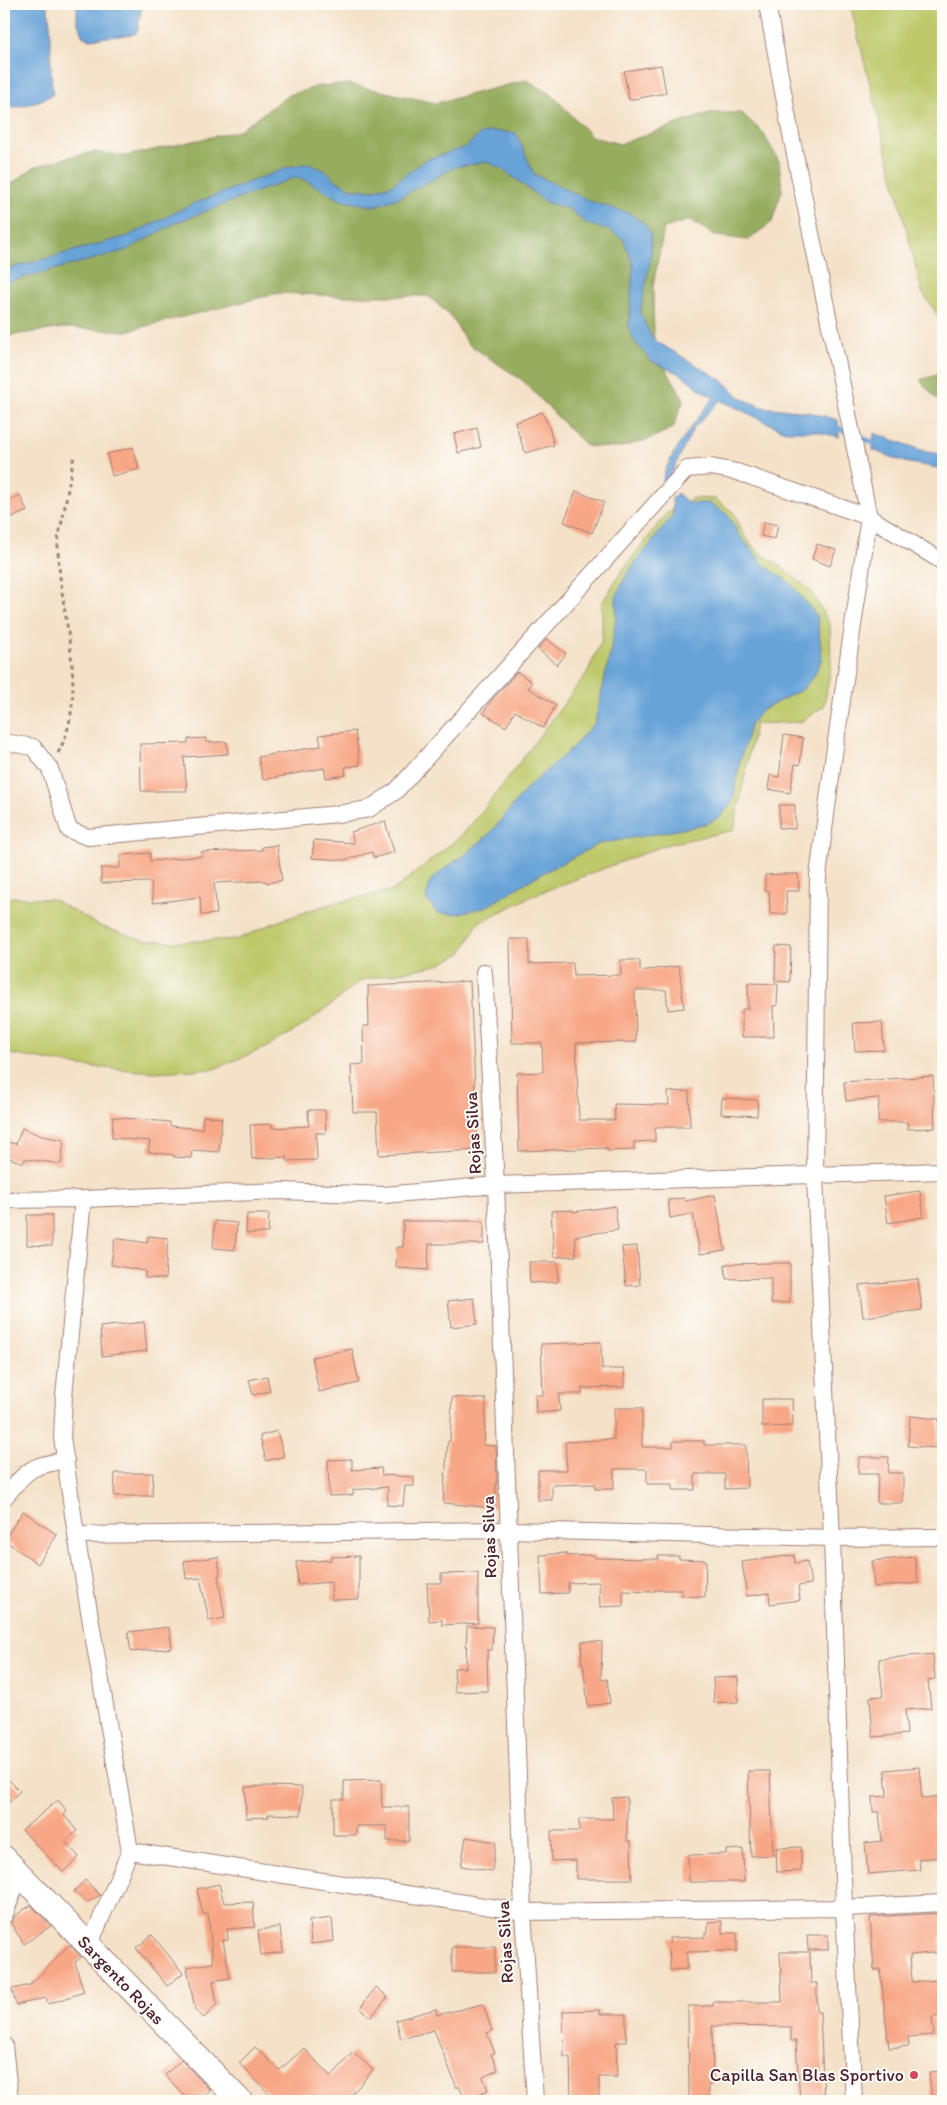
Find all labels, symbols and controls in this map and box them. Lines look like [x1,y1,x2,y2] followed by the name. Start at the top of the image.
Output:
[460,1090,486,1175] street label: Rojas Silva
[477,1495,501,1579] street label: Rojas Silva
[492,1899,518,1984] street label: Rojas Silva
[73,1931,169,2029] street label: Sargento Rojas
[710,2064,904,2086] place label: Capilla San Blas Sportivo
[908,2069,920,2081] marker: Capilla San Blas Sportivo

